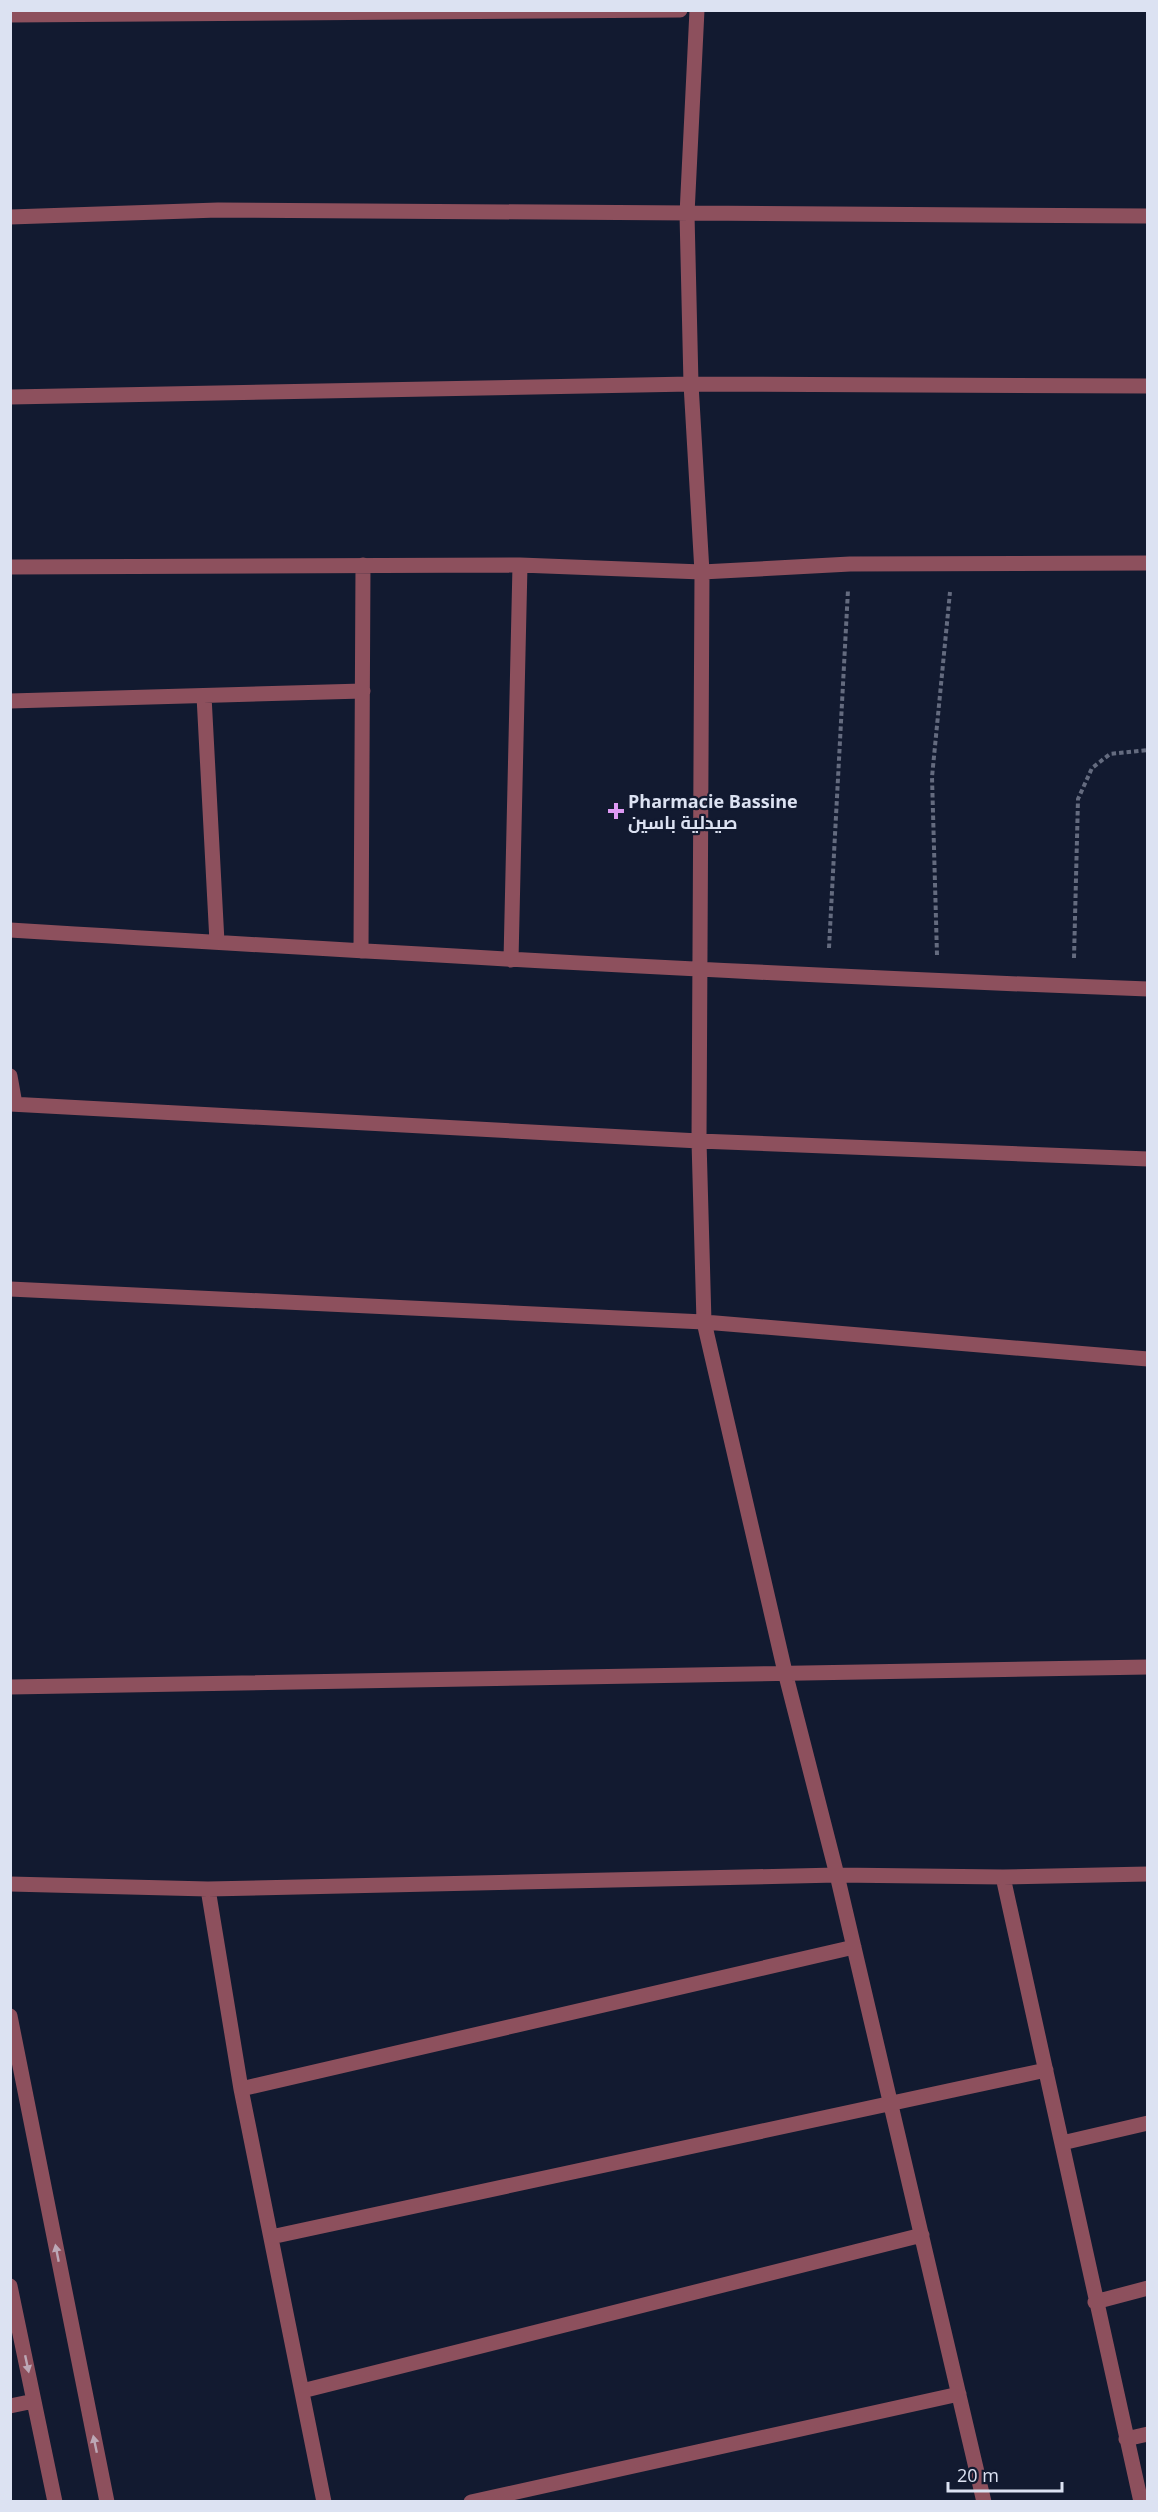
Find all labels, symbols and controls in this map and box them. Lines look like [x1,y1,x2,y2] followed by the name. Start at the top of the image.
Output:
[628,789,798,834] place label: Pharmacie Bassine صيدلية باسين
[609,804,623,818] marker: Pharmacie Bassine صيدلية باسين
[52,2243,61,2262] one-way arrow
[22,2355,32,2373] one-way arrow
[90,2435,99,2454] one-way arrow
[948,2455,1062,2493] scale bar
[957,2463,999,2487] text: 20 m

